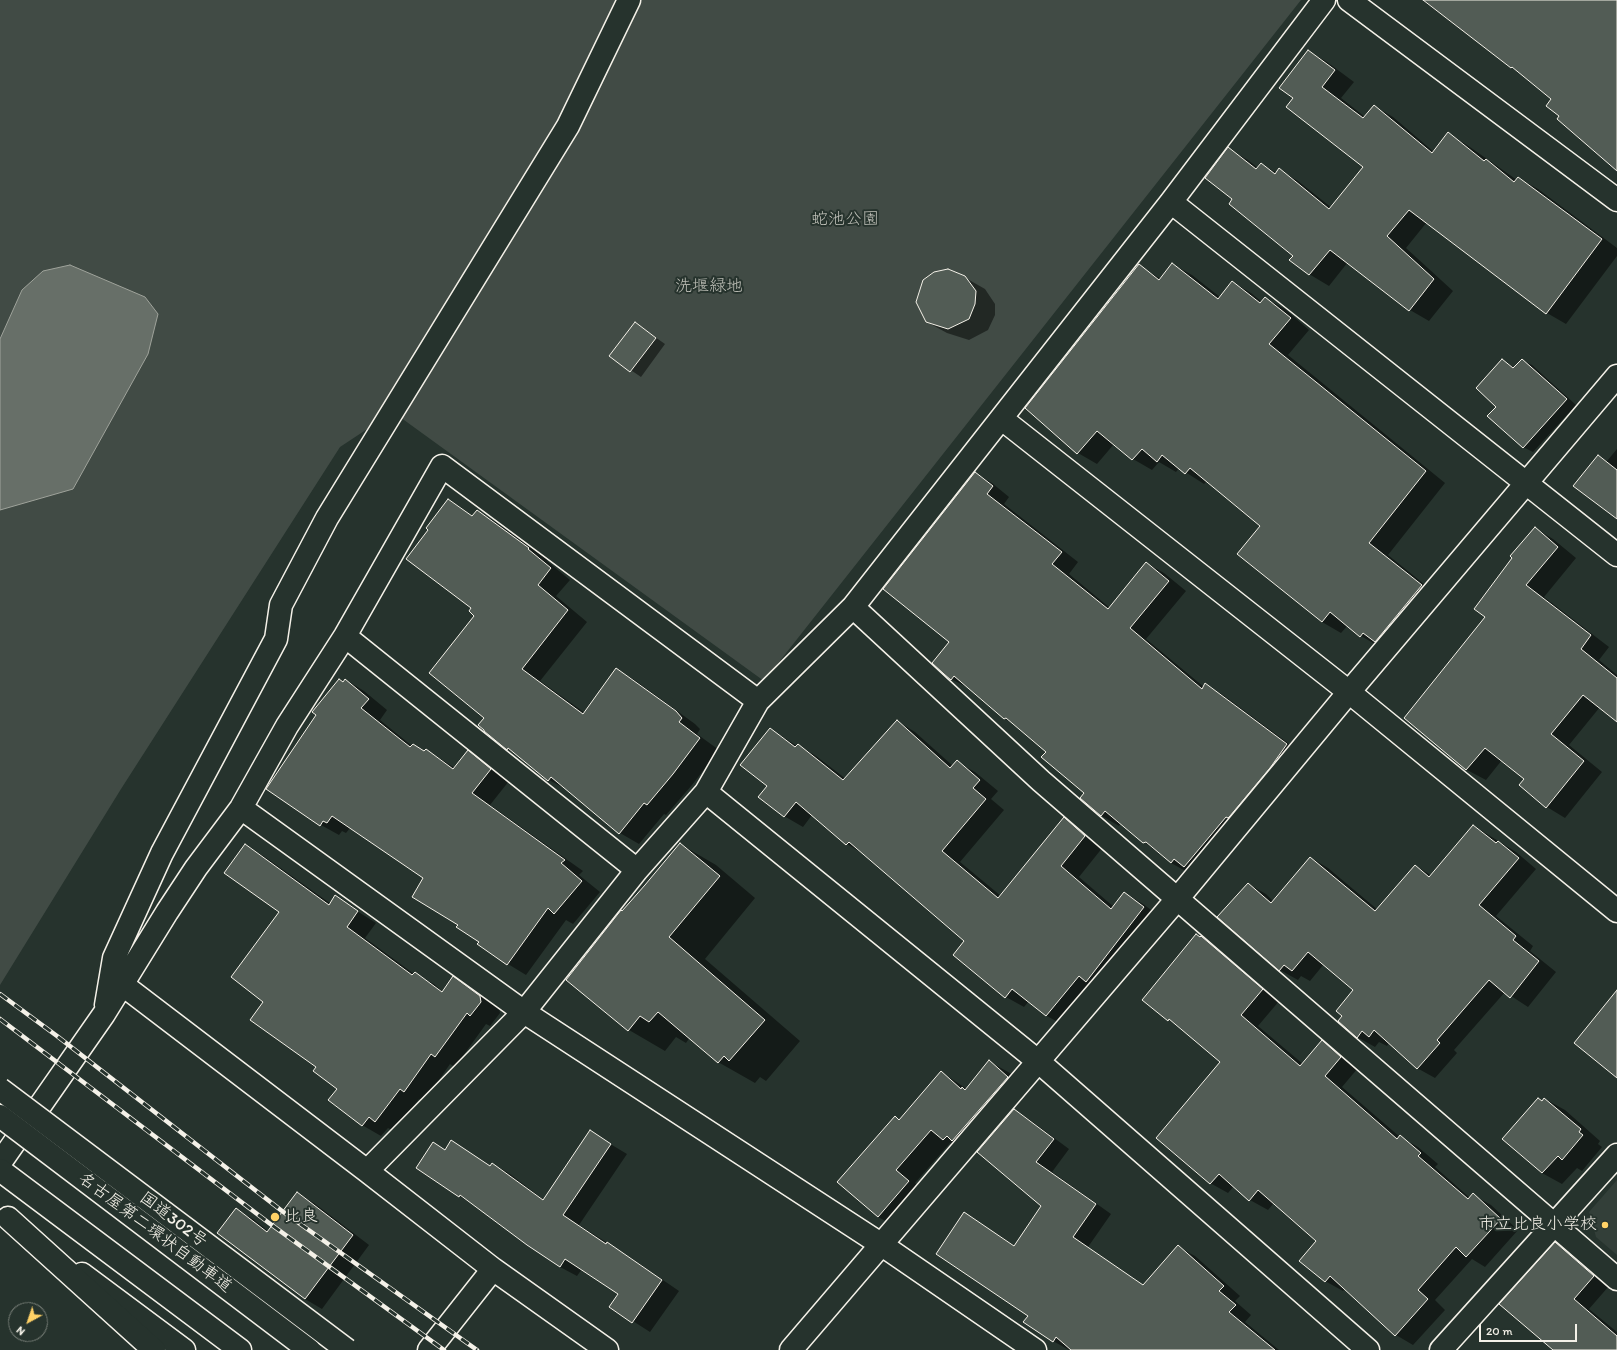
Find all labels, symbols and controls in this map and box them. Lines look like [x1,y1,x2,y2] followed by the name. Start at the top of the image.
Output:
[811,210,879,230] park label: 蛇池公園
[675,277,743,297] park label: 洗堰緑地
[74,1169,236,1297] street label: 名古屋第二環状自動車道
[135,1188,211,1252] street label: 国道302号
[284,1207,318,1227] place label: 比良
[269,1211,281,1223] marker: 比良
[1478,1215,1597,1235] place label: 市立比良小学校
[1600,1220,1610,1230] marker: 市立比良小学校
[8,1302,48,1342] north arrow
[1481,1316,1579,1342] scale bar
[14,1323,28,1338] text: N
[1486,1324,1513,1338] text: 20 m

